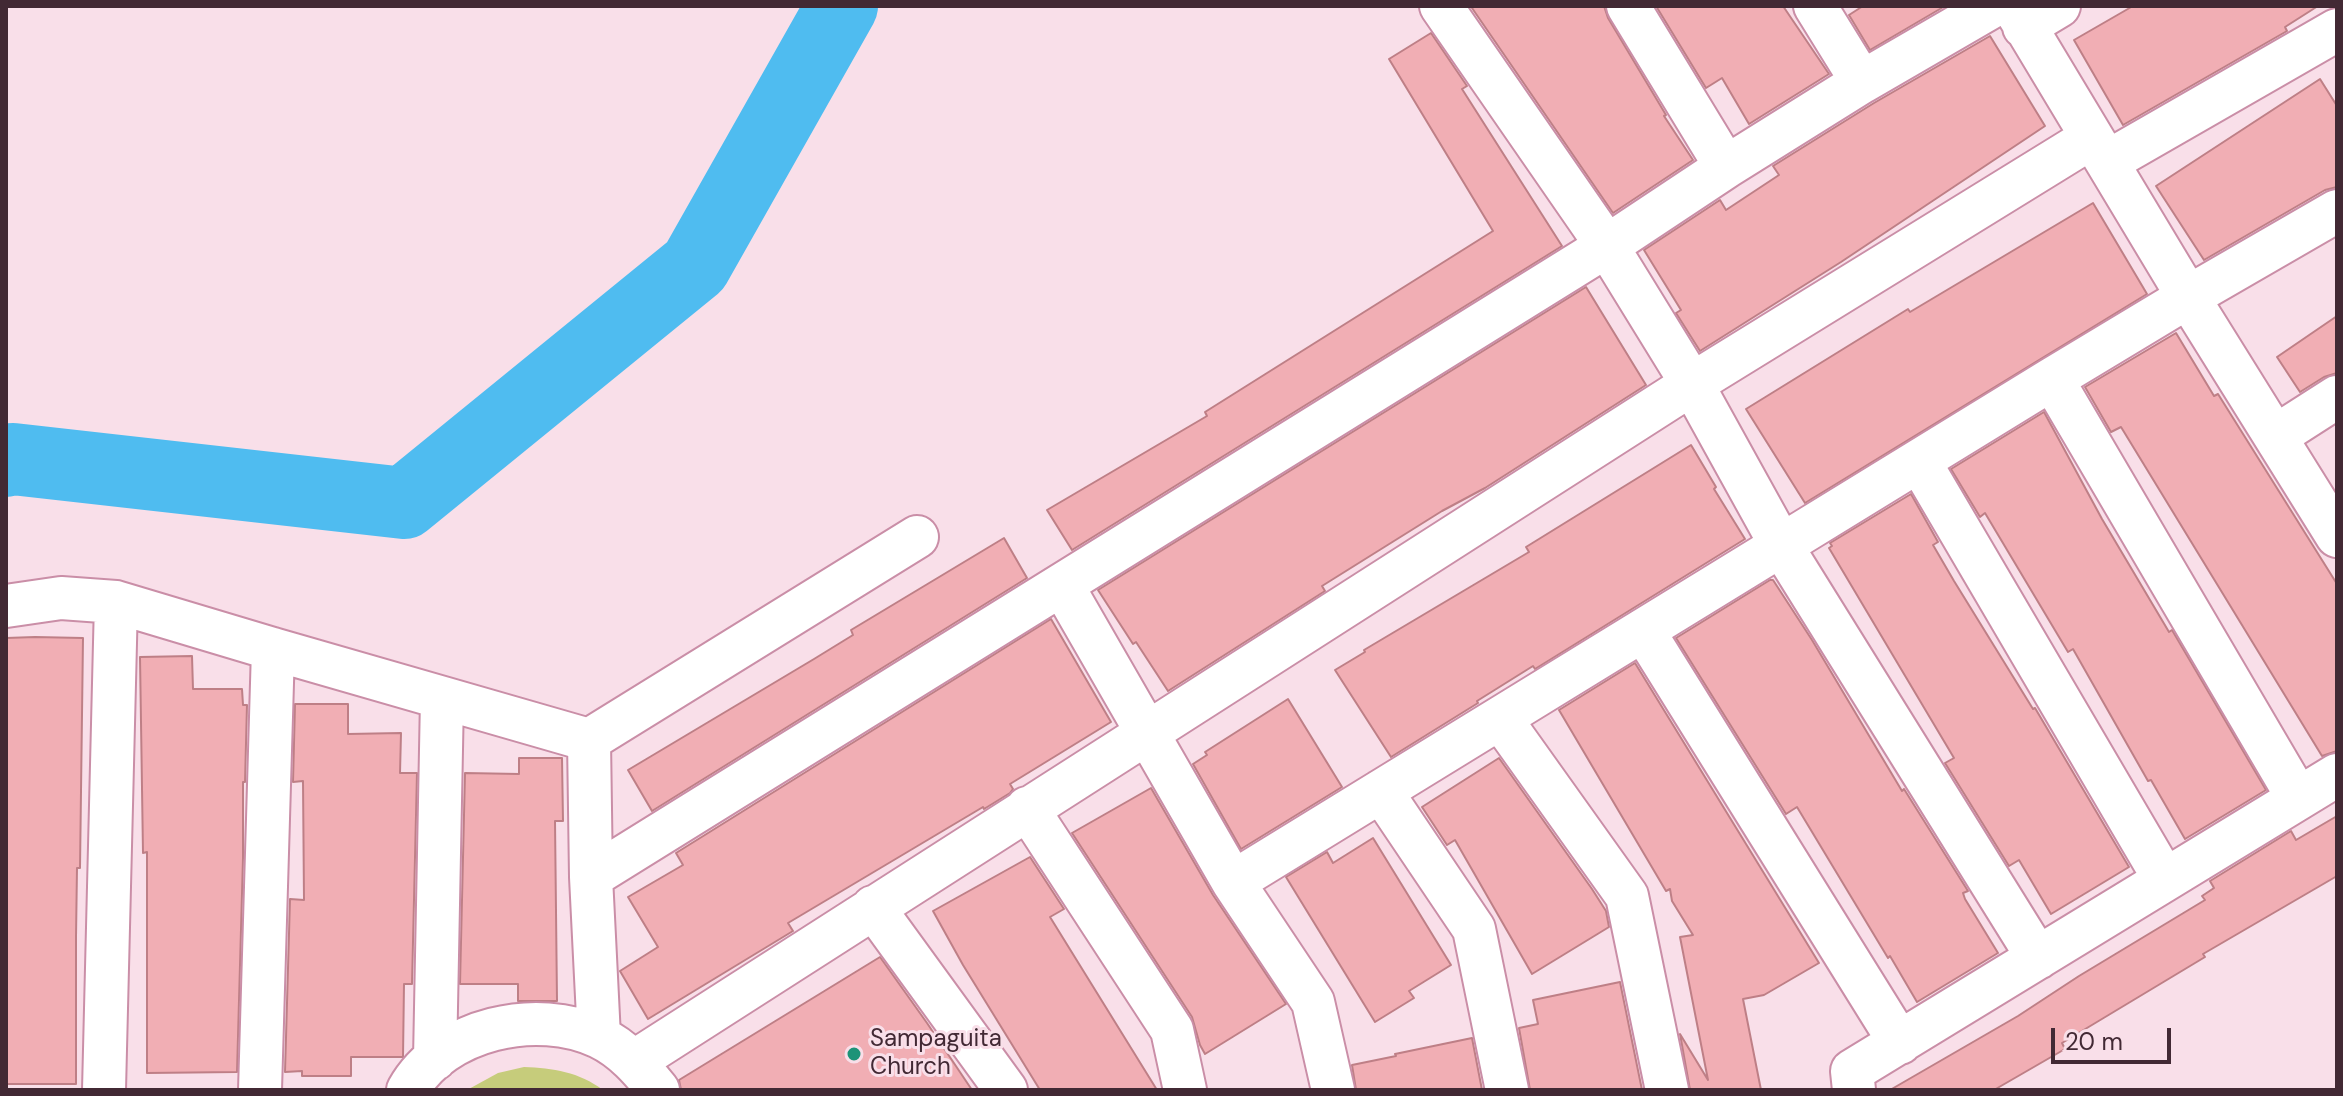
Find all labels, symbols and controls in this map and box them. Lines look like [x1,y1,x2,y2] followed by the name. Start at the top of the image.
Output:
[2055,1012,2175,1062] scale bar
[870,1026,1002,1082] place label: Sampaguita Church
[2065,1026,2123,1057] text: 20 m
[845,1045,863,1063] marker: Sampaguita Church

